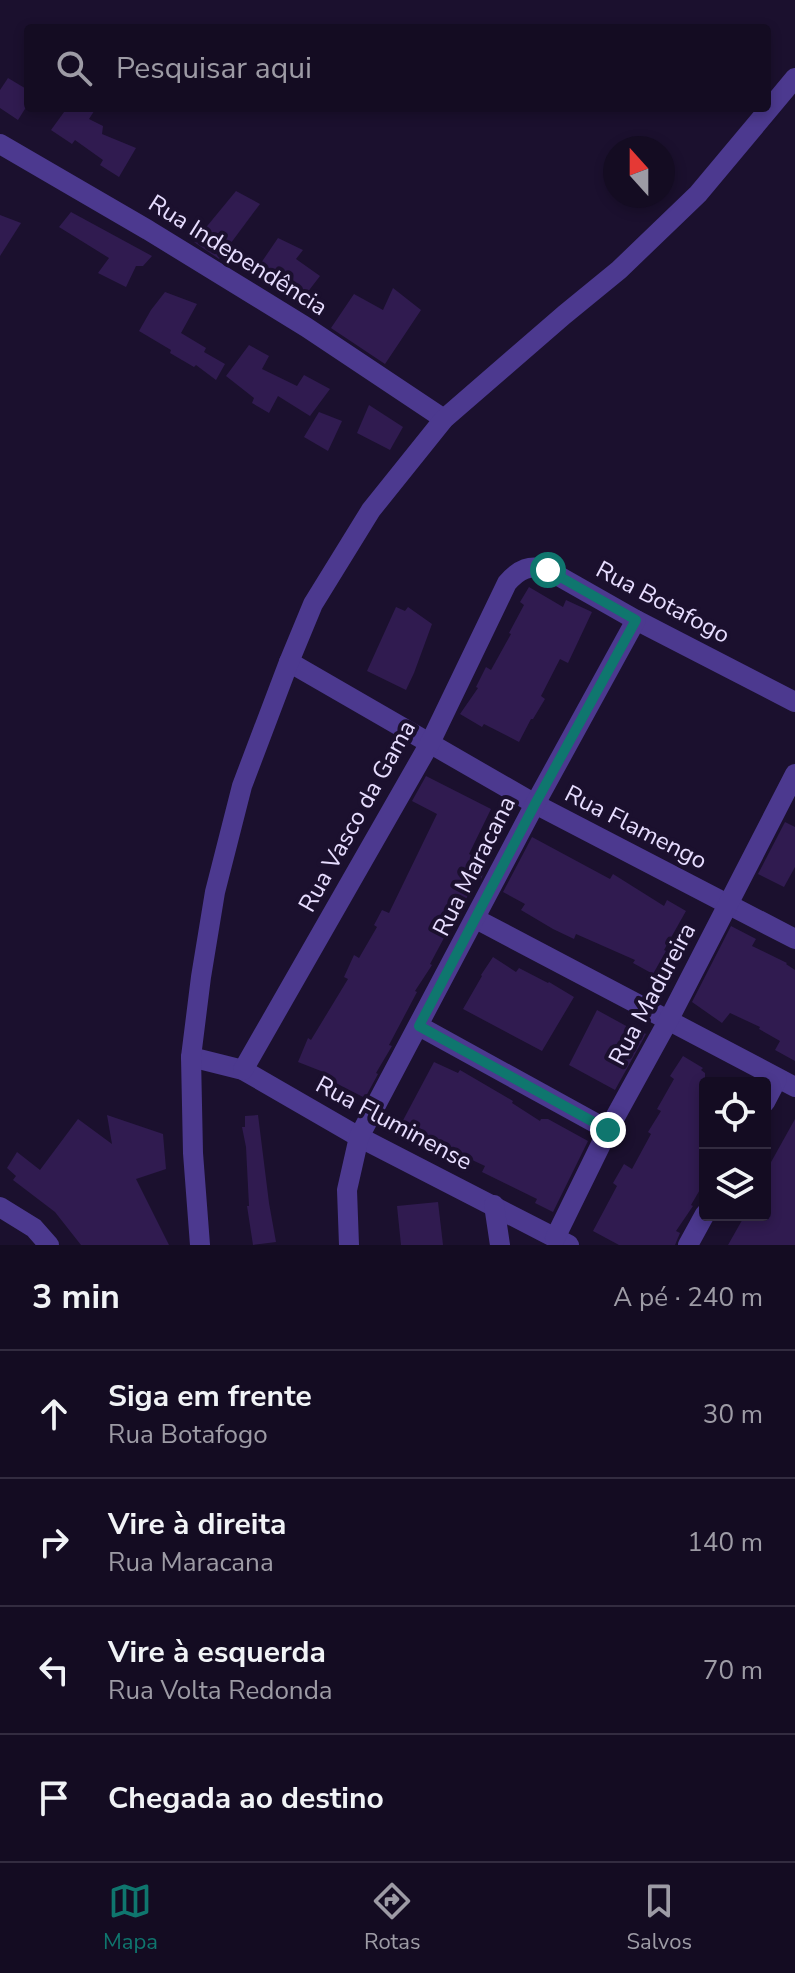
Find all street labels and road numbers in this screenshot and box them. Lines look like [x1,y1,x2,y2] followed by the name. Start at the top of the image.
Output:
[143,187,333,323] street label: Rua Independência
[590,553,736,651] street label: Rua Botafogo
[291,714,423,918] street label: Rua Vasco da Gama
[559,777,713,877] street label: Rua Flamengo
[425,791,523,941] street label: Rua Maracana
[601,917,703,1071] street label: Rua Madureira
[310,1068,478,1178] street label: Rua Fluminense

